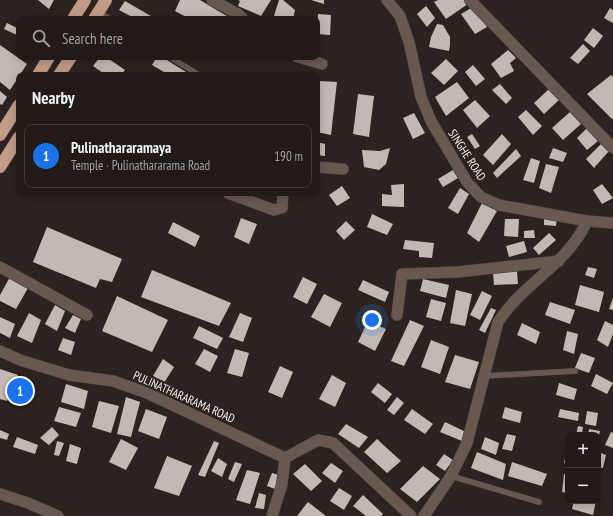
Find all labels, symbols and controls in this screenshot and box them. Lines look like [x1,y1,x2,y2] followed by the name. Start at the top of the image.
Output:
[16,16,320,60] search box
[30,27,52,49] icon: search
[62,29,123,48] text: Search here
[32,87,75,109] text: Nearby
[445,126,490,183] street label: SINGHE ROAD
[71,138,171,157] text: Pulinathararamaya
[43,148,49,165] text: 1
[274,148,303,165] text: 190 m
[71,157,210,174] text: Temple · Pulinathararama Road
[362,310,382,330] your location
[131,367,237,426] street label: PULINATHARARAMA ROAD
[7,376,33,406] pin: 1
[565,432,601,504] map controls
[565,432,601,468] button: +
[565,468,601,504] button: −

